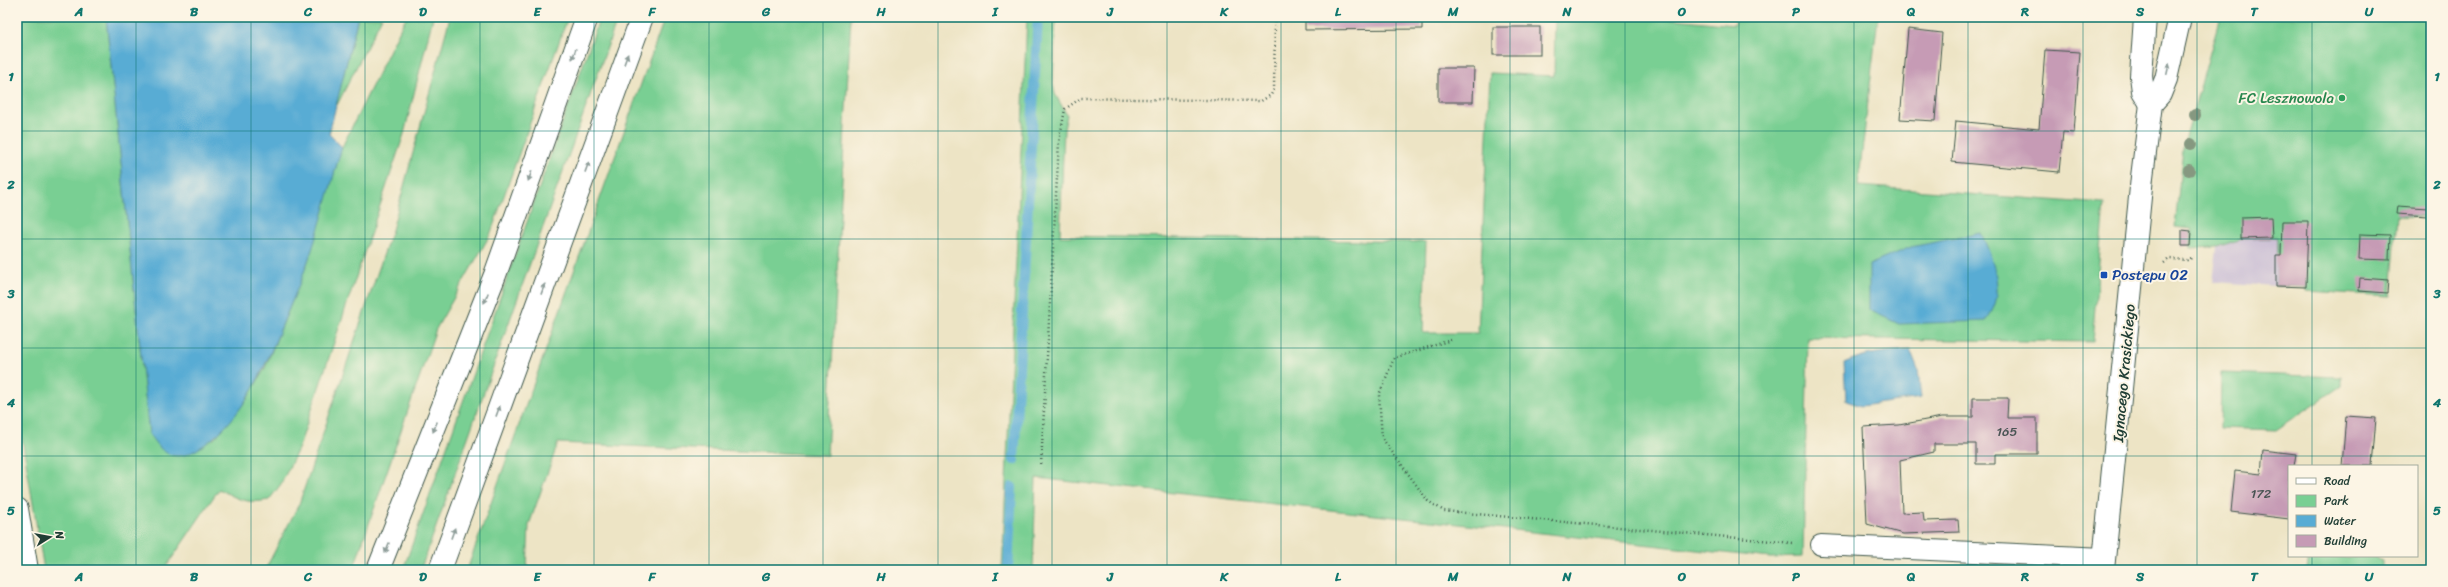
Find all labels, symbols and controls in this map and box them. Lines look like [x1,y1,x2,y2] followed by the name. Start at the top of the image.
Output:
[74,0,83,23] text: A
[190,0,199,23] text: B
[303,0,313,23] text: C
[419,0,427,23] text: D
[533,0,542,23] text: E
[647,0,656,23] text: F
[761,0,771,23] text: G
[875,0,886,23] text: H
[991,0,999,23] text: I
[1106,0,1114,23] text: J
[1219,0,1229,23] text: K
[1335,0,1342,23] text: L
[1447,0,1459,23] text: M
[1561,0,1572,23] text: N
[1677,0,1687,23] text: O
[1792,0,1800,23] text: P
[1906,0,1916,23] text: Q
[2020,0,2029,23] text: R
[2135,0,2145,23] text: S
[2250,0,2259,23] text: T
[2365,0,2375,23] text: U
[570,48,576,60] one-way arrow
[624,53,630,65] one-way arrow
[2165,63,2171,76] one-way arrow
[8,65,14,88] text: 1
[2434,65,2440,88] text: 1
[2239,85,2334,111] place label: FC Lesznowola
[2337,93,2347,103] marker: FC Lesznowola
[585,161,591,173] one-way arrow
[527,171,533,183] one-way arrow
[6,173,15,196] text: 2
[2432,173,2441,196] text: 2
[2112,262,2188,288] place label: Postępu 02
[2099,270,2109,280] marker: Postępu 02
[6,282,15,305] text: 3
[2432,282,2441,305] text: 3
[540,283,546,295] one-way arrow
[482,293,488,305] one-way arrow
[2105,302,2143,444] street label: Ignacego Krasickiego
[6,391,16,414] text: 4
[2432,391,2442,414] text: 4
[495,405,501,417] one-way arrow
[1997,420,2018,443] house number: 165
[431,422,437,434] one-way arrow
[2288,465,2418,557] legend
[2324,470,2351,492] text: Road
[2251,482,2272,505] house number: 172
[2324,490,2349,512] text: Park
[7,499,15,522] text: 5
[2433,499,2441,522] text: 5
[2324,510,2357,532] text: Water
[30,517,70,557] north arrow
[451,527,457,539] one-way arrow
[49,529,69,541] text: N
[2324,530,2367,552] text: Building
[384,543,390,554] one-way arrow
[74,565,83,587] text: A
[190,565,199,587] text: B
[303,565,313,587] text: C
[419,565,427,587] text: D
[533,565,542,587] text: E
[647,565,656,587] text: F
[761,565,771,587] text: G
[875,565,886,587] text: H
[991,565,999,587] text: I
[1106,565,1114,587] text: J
[1219,565,1229,587] text: K
[1335,565,1342,587] text: L
[1447,565,1459,587] text: M
[1561,565,1572,587] text: N
[1677,565,1687,587] text: O
[1792,565,1800,587] text: P
[1906,565,1916,587] text: Q
[2020,565,2029,587] text: R
[2135,565,2145,587] text: S
[2250,565,2259,587] text: T
[2365,565,2375,587] text: U

